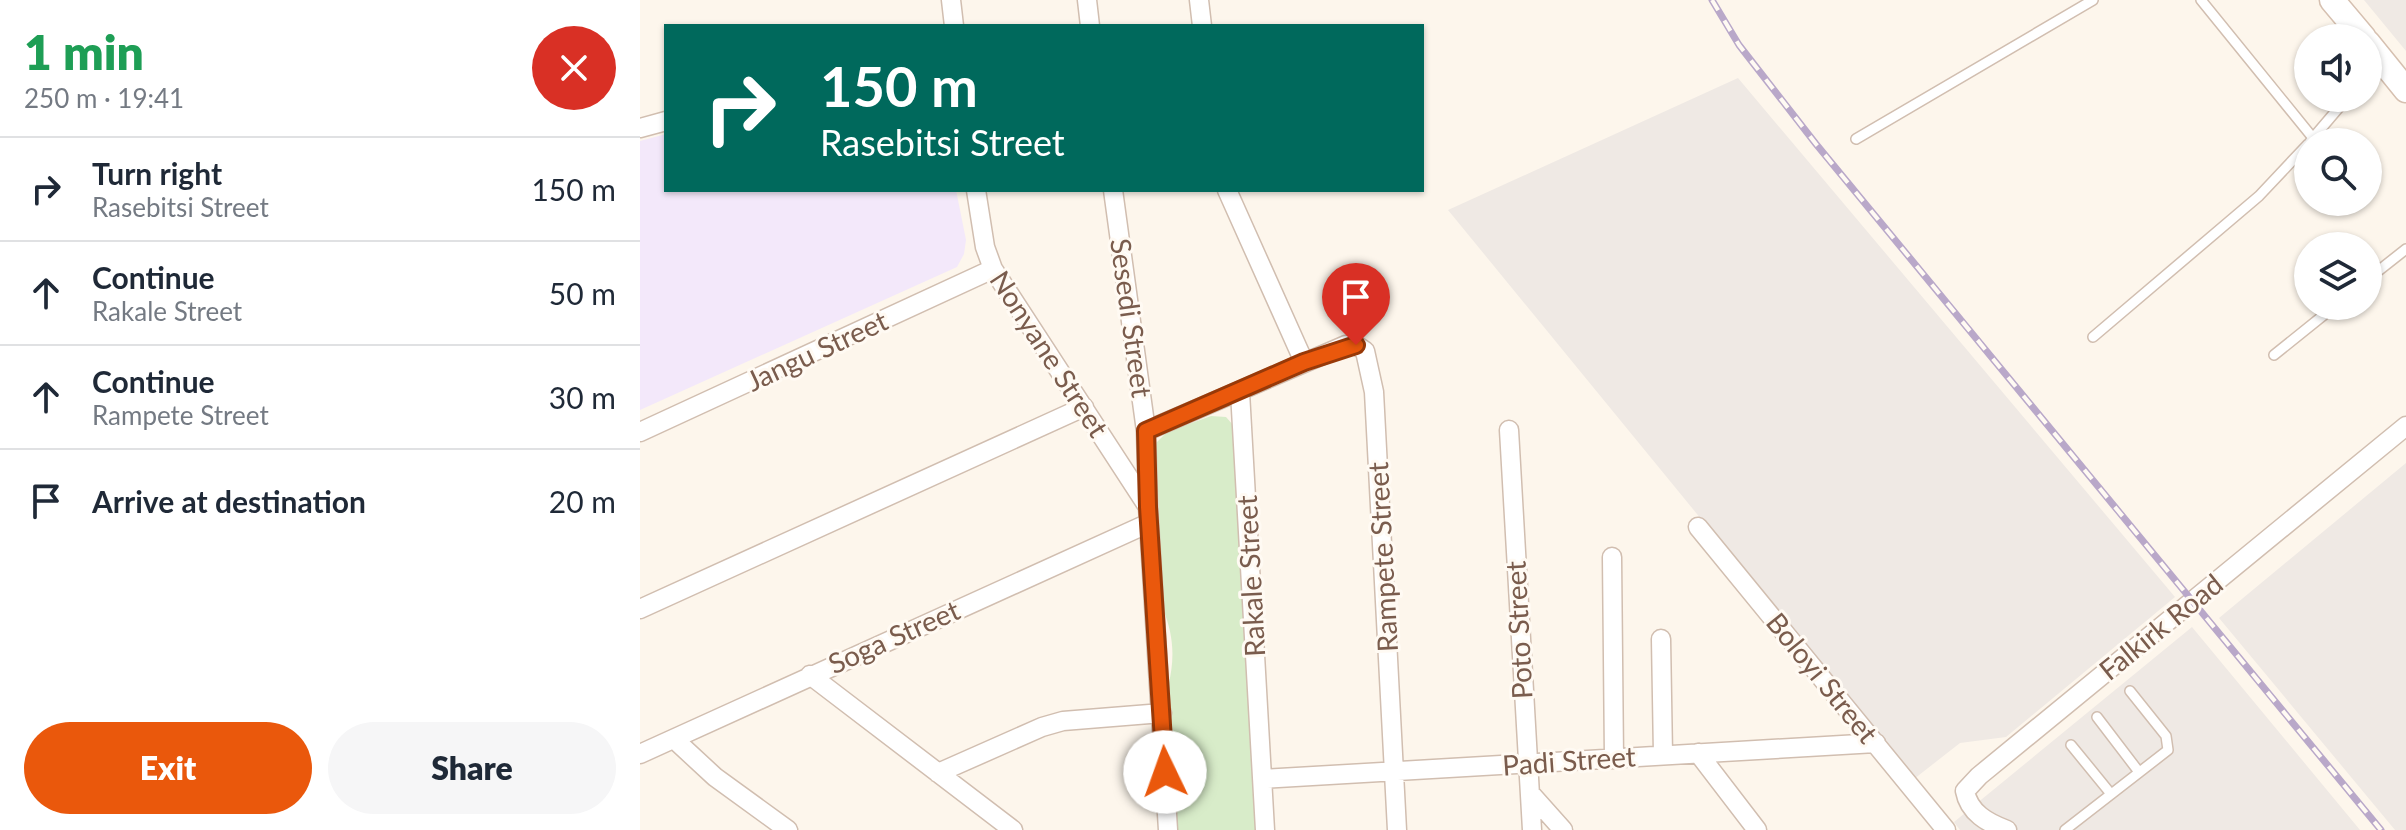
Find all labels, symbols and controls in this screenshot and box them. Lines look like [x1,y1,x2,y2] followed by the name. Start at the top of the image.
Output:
[24,23,144,80] text: 1 min
[2294,24,2382,320] map controls
[2294,24,2382,112] button: sound
[532,26,616,110] button: close
[820,52,978,119] text: 150 m
[688,56,792,160] icon: right
[24,82,184,114] text: 250 m · 19:41
[820,120,1065,164] text: Rasebitsi Street
[2294,128,2382,216] button: search
[92,155,222,191] text: Turn right
[24,167,68,211] icon: right
[531,171,616,207] text: 150 m
[92,191,269,223] text: Rasebitsi Street
[2294,232,2382,320] button: layers
[1104,236,1160,399] street label: Sesedi Street
[92,259,215,295] text: Continue
[1322,263,1390,345] pin
[983,264,1116,443] street label: Nonyane Street
[24,271,68,315] icon: ahead
[549,275,616,311] text: 50 m
[1334,275,1378,319] icon: arrive
[92,295,242,327] text: Rakale Street
[741,303,893,398] street label: Jangu Street
[92,363,215,399] text: Continue
[24,375,68,419] icon: ahead
[549,379,616,415] text: 30 m
[92,399,269,431] text: Rampete Street
[1360,461,1404,653] street label: Rampete Street
[24,479,68,523] icon: arrive
[92,483,366,519] text: Arrive at destination
[549,483,616,519] text: 20 m
[1229,494,1271,658] street label: Rakale Street
[1497,560,1539,700] street label: Poto Street
[2092,566,2229,686] street label: Falkirk Road
[823,592,965,680] street label: Soga Street
[1760,605,1886,749] street label: Boloyi Street
[24,722,312,814] button: Exit
[328,722,616,814] button: Share
[1123,730,1207,814] position arrow
[1501,738,1637,782] street label: Padi Street

